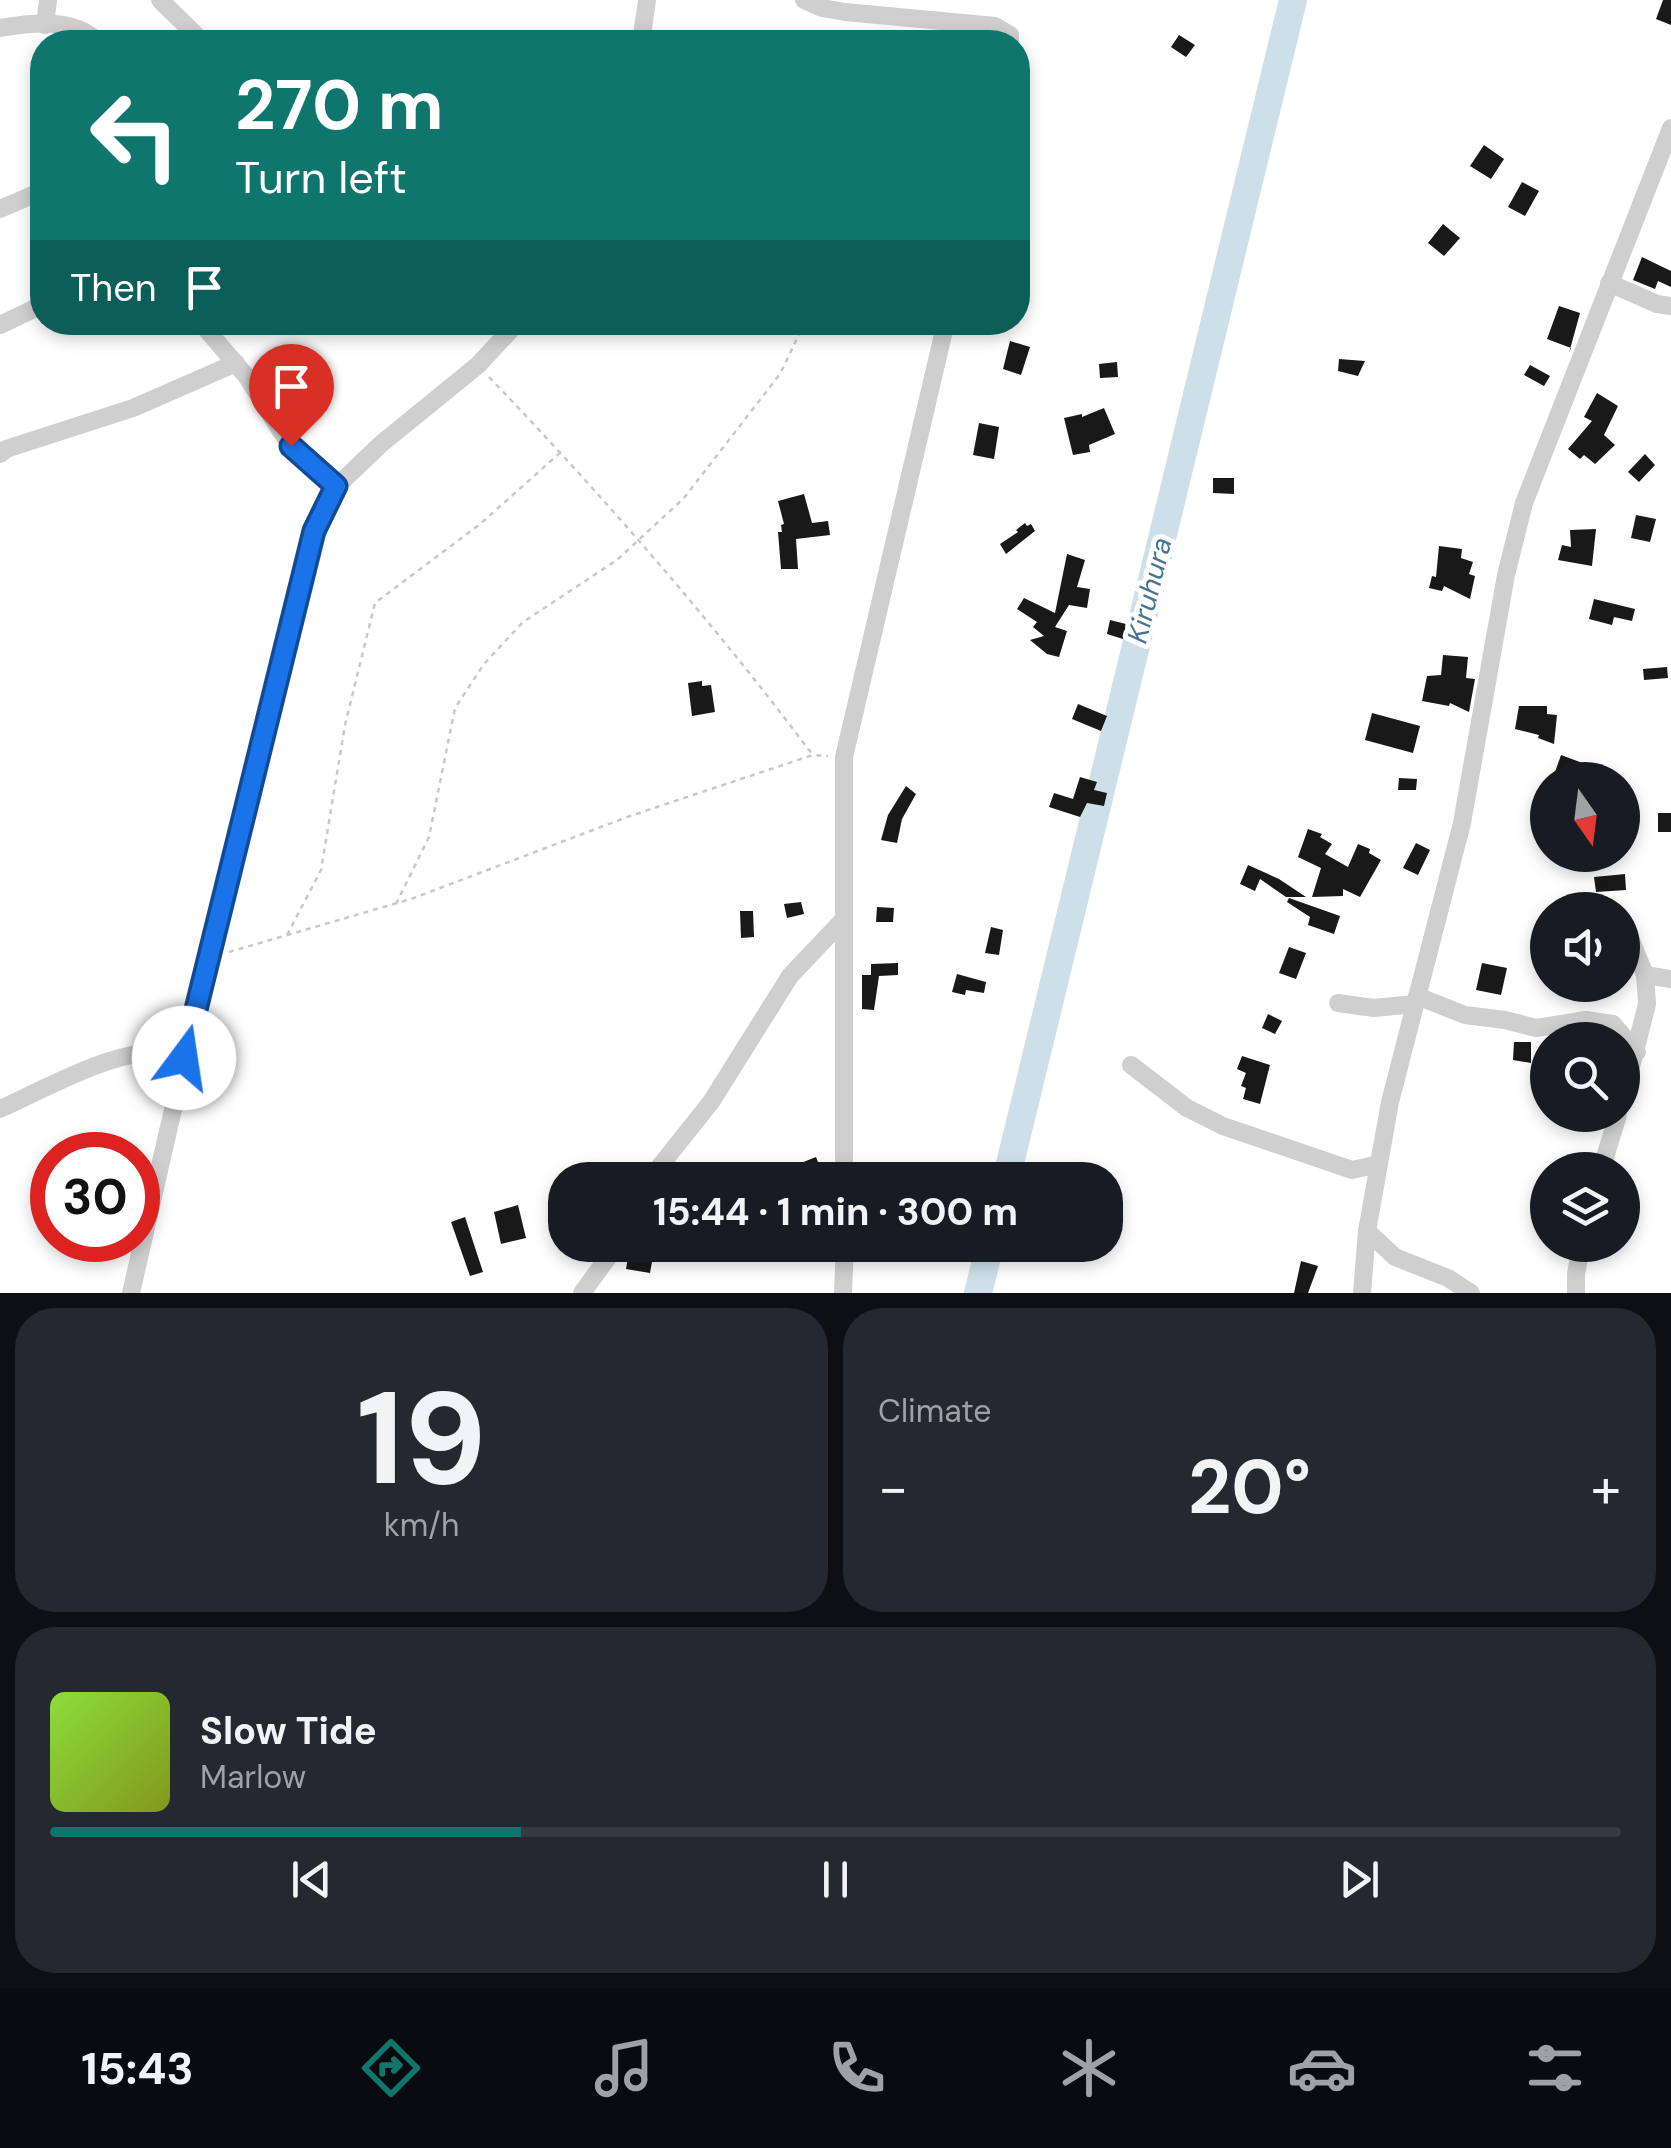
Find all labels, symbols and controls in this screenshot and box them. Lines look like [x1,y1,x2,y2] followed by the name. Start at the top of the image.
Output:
[235,60,444,151] text: 270 m
[70,70,200,200] icon: left
[235,148,407,207] text: Turn left
[177,260,232,315] icon: arrive
[70,263,157,313] text: Then
[249,344,334,447] pin
[264,359,319,414] icon: arrive
[1119,533,1180,647] water label: Kiruhura
[1530,762,1640,872] north arrow
[1530,762,1640,1262] map controls
[1530,892,1640,1002] button: sound
[132,1006,236,1110] position arrow
[1530,1022,1640,1132] button: search
[30,1132,160,1262] speed limit sign: 30
[1530,1152,1640,1262] button: layers
[653,1187,1018,1237] text: 15:44 · 1 min · 300 m
[357,1354,486,1523] text: 19
[878,1390,992,1432] text: Climate
[1188,1439,1311,1536] text: 20°
[878,1452,908,1524] text: −
[1591,1452,1621,1524] text: +
[384,1504,459,1546] text: km/h
[200,1706,377,1756] text: Slow Tide
[200,1756,306,1798] text: Marlow
[284,1852,339,1907] icon: previous
[808,1852,863,1907] icon: pause
[1332,1852,1387,1907] icon: next
[356,2033,426,2103] icon: directions
[589,2033,659,2103] icon: music
[822,2033,892,2103] icon: phone
[1054,2033,1124,2103] icon: climate
[1287,2033,1357,2103] icon: car
[1520,2033,1590,2103] icon: filters
[81,2039,194,2098] text: 15:43

